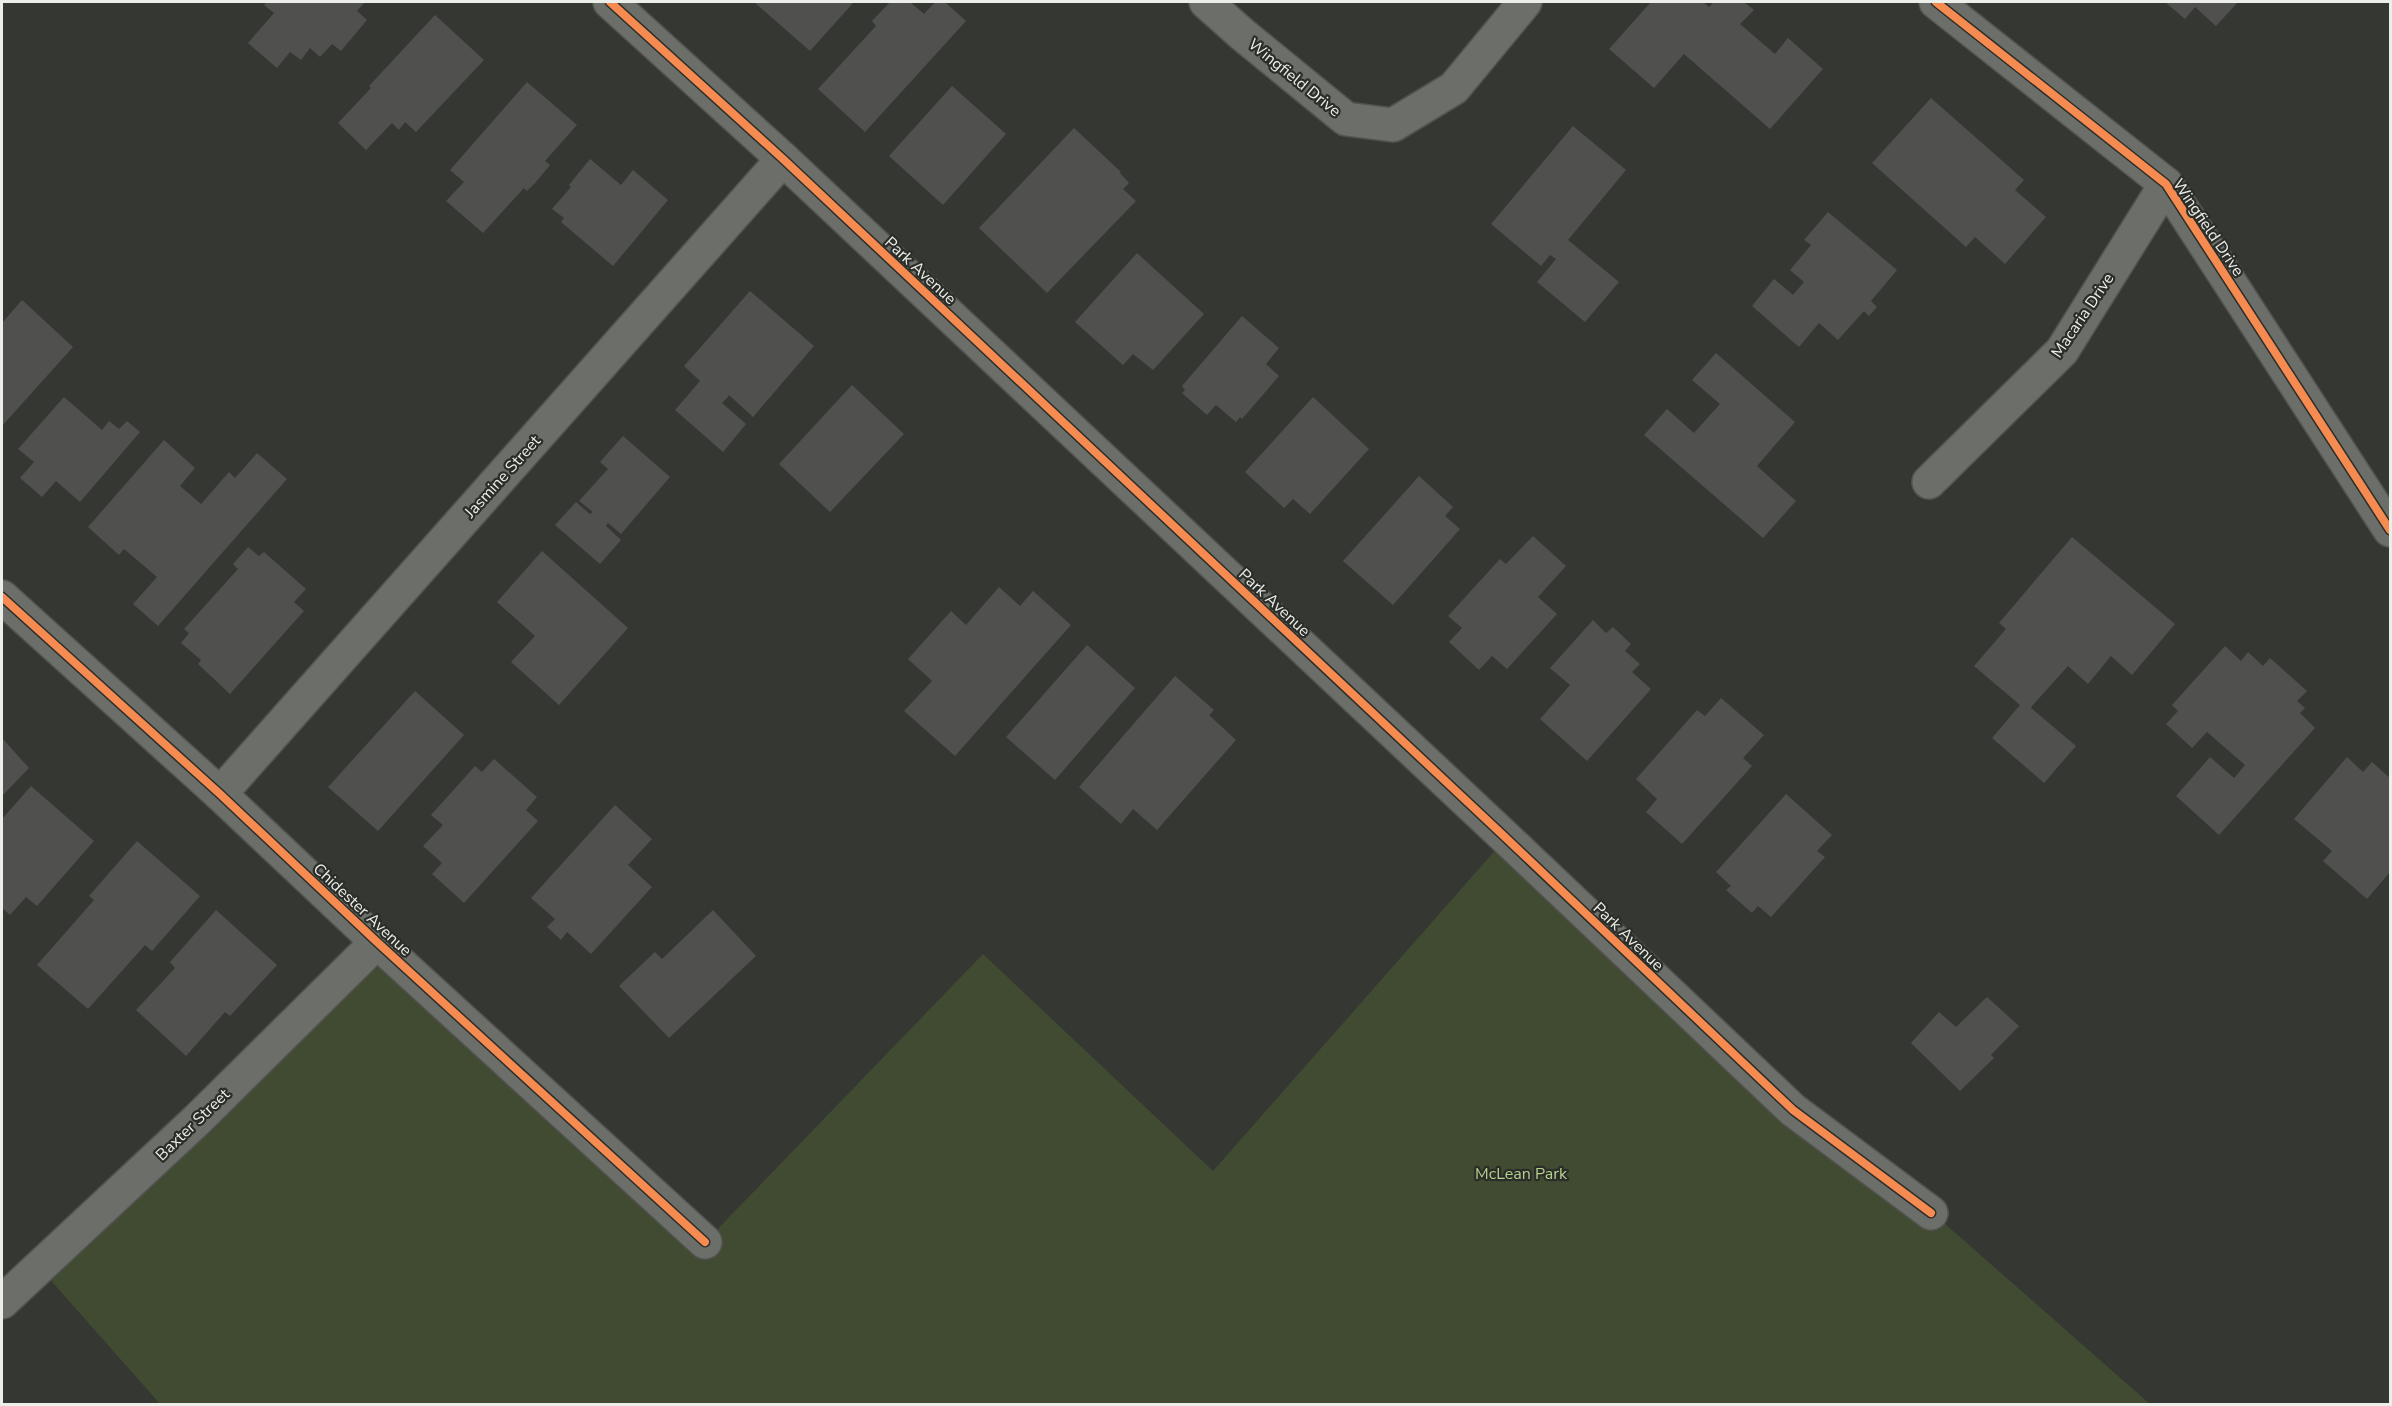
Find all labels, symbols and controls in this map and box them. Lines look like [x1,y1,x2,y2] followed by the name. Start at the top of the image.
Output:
[1243,34,1345,122] street label: Wingfield Drive
[2167,174,2249,281] street label: Wingfield Drive
[880,232,961,310] street label: Park Avenue
[2046,269,2119,362] street label: Macaria Drive
[459,430,546,523] street label: Jasmine Street
[1234,564,1315,642] street label: Park Avenue
[308,858,416,961] street label: Chidester Avenue
[1588,897,1669,976] street label: Park Avenue
[151,1083,235,1166] street label: Baxter Street
[1475,1163,1568,1185] park label: McLean Park

